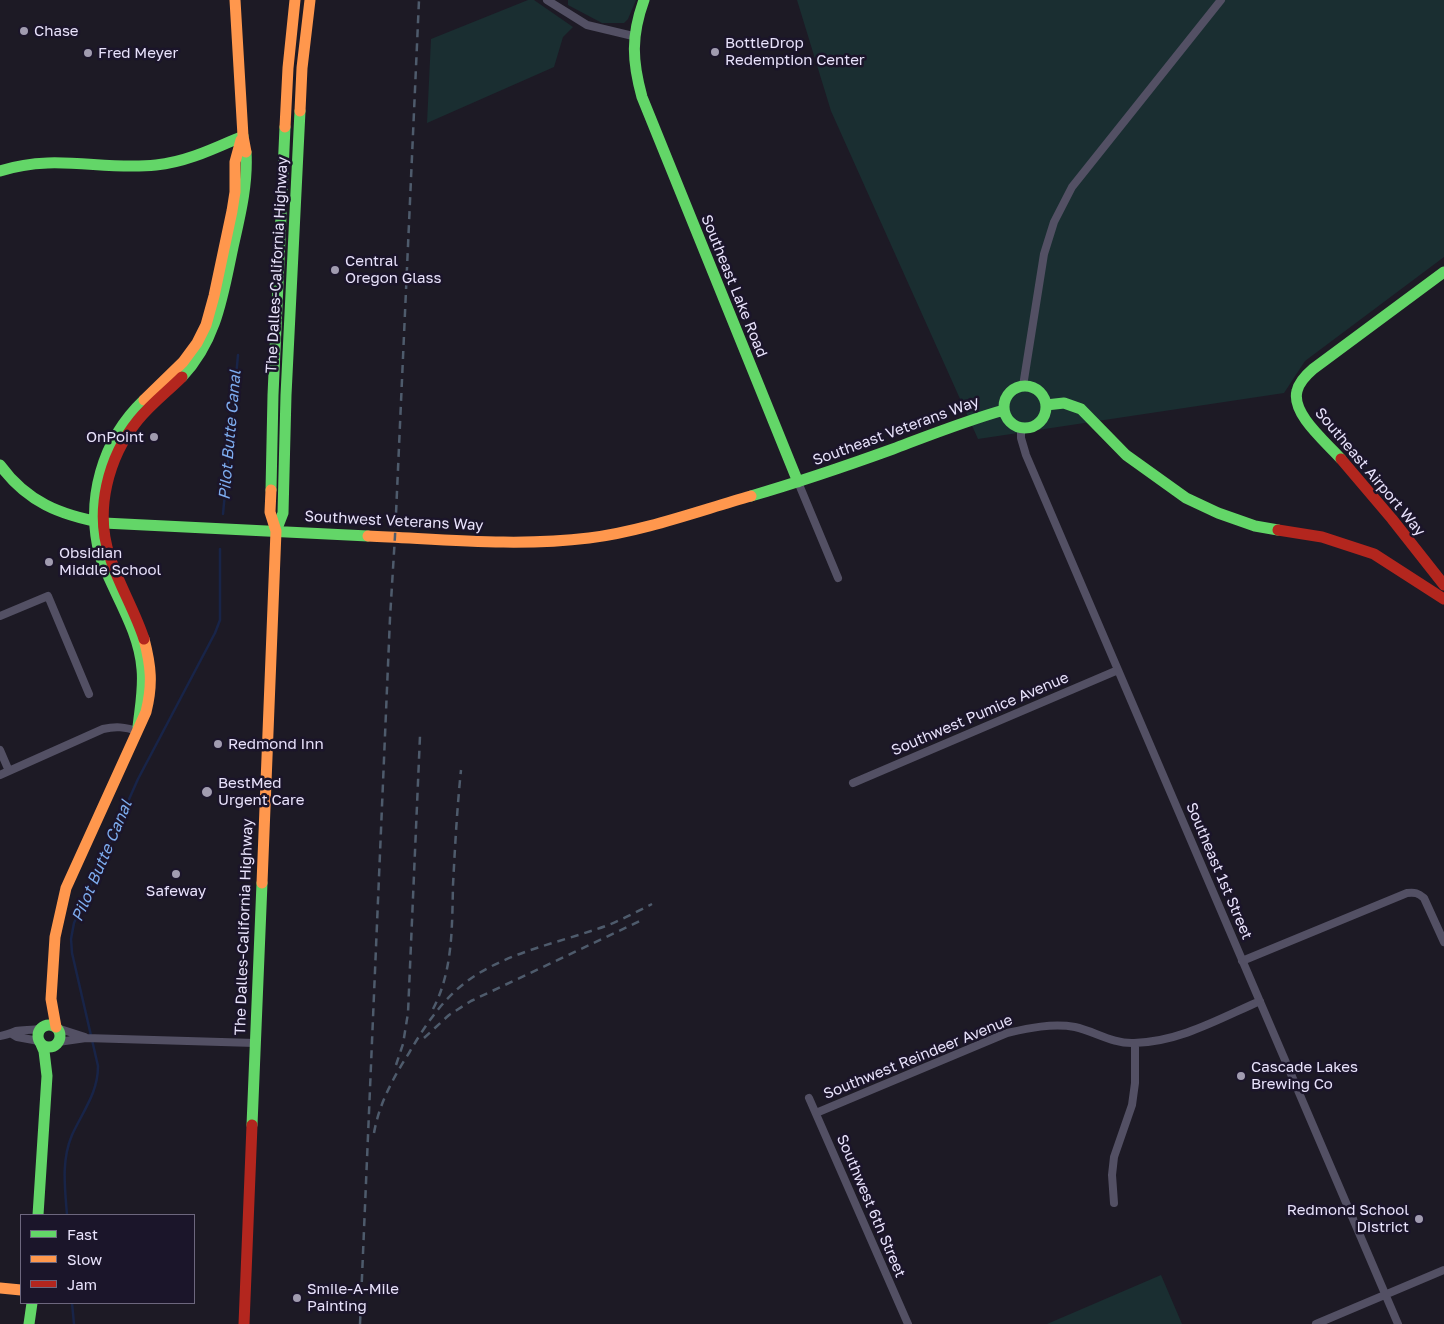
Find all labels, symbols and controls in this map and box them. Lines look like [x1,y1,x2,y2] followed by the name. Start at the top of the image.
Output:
[34,22,79,40] place label: Chase
[18,25,30,37] marker: Chase
[725,34,865,69] place label: BottleDrop Redemption Center
[98,44,178,62] place label: Fred Meyer
[709,46,721,58] marker: BottleDrop Redemption Center
[82,47,94,59] marker: Fred Meyer
[262,156,292,374] street label: The Dalles-California Highway
[697,212,771,360] street label: Southeast Lake Road
[345,252,441,287] place label: Central Oregon Glass
[329,264,341,276] marker: Central Oregon Glass
[215,369,245,501] water label: Pilot Butte Canal
[810,392,982,470] street label: Southeast Veterans Way
[1311,404,1429,540] street label: Southeast Airport Way
[86,428,144,446] place label: OnPoint
[148,431,160,443] marker: OnPoint
[304,507,484,535] street label: Southwest Veterans Way
[59,544,161,579] place label: Obsidian Middle School
[43,556,55,568] marker: Obsidian Middle School
[889,668,1071,760] street label: Southwest Pumice Avenue
[228,735,324,753] place label: Redmond Inn
[212,738,224,750] marker: Redmond Inn
[218,774,304,809] place label: BestMed Urgent Care
[200,785,214,799] marker: BestMed Urgent Care
[68,797,136,925] water label: Pilot Butte Canal
[1182,800,1256,942] street label: Southeast 1st Street
[231,818,257,1036] street label: The Dalles-California Highway
[170,868,182,880] marker: Safeway
[146,882,206,900] place label: Safeway
[821,1011,1015,1103] street label: Southwest Reindeer Avenue
[1251,1058,1358,1093] place label: Cascade Lakes Brewing Co
[1235,1070,1247,1082] marker: Cascade Lakes Brewing Co
[833,1132,909,1280] street label: Southwest 6th Street
[1287,1201,1409,1236] place label: Redmond School District
[1413,1213,1425,1225] marker: Redmond School District
[20,1214,195,1304] legend
[67,1225,98,1243] text: Fast
[67,1250,102,1268] text: Slow
[67,1275,97,1293] text: Jam
[307,1280,399,1315] place label: Smile-A-Mile Painting
[291,1292,303,1304] marker: Smile-A-Mile Painting

